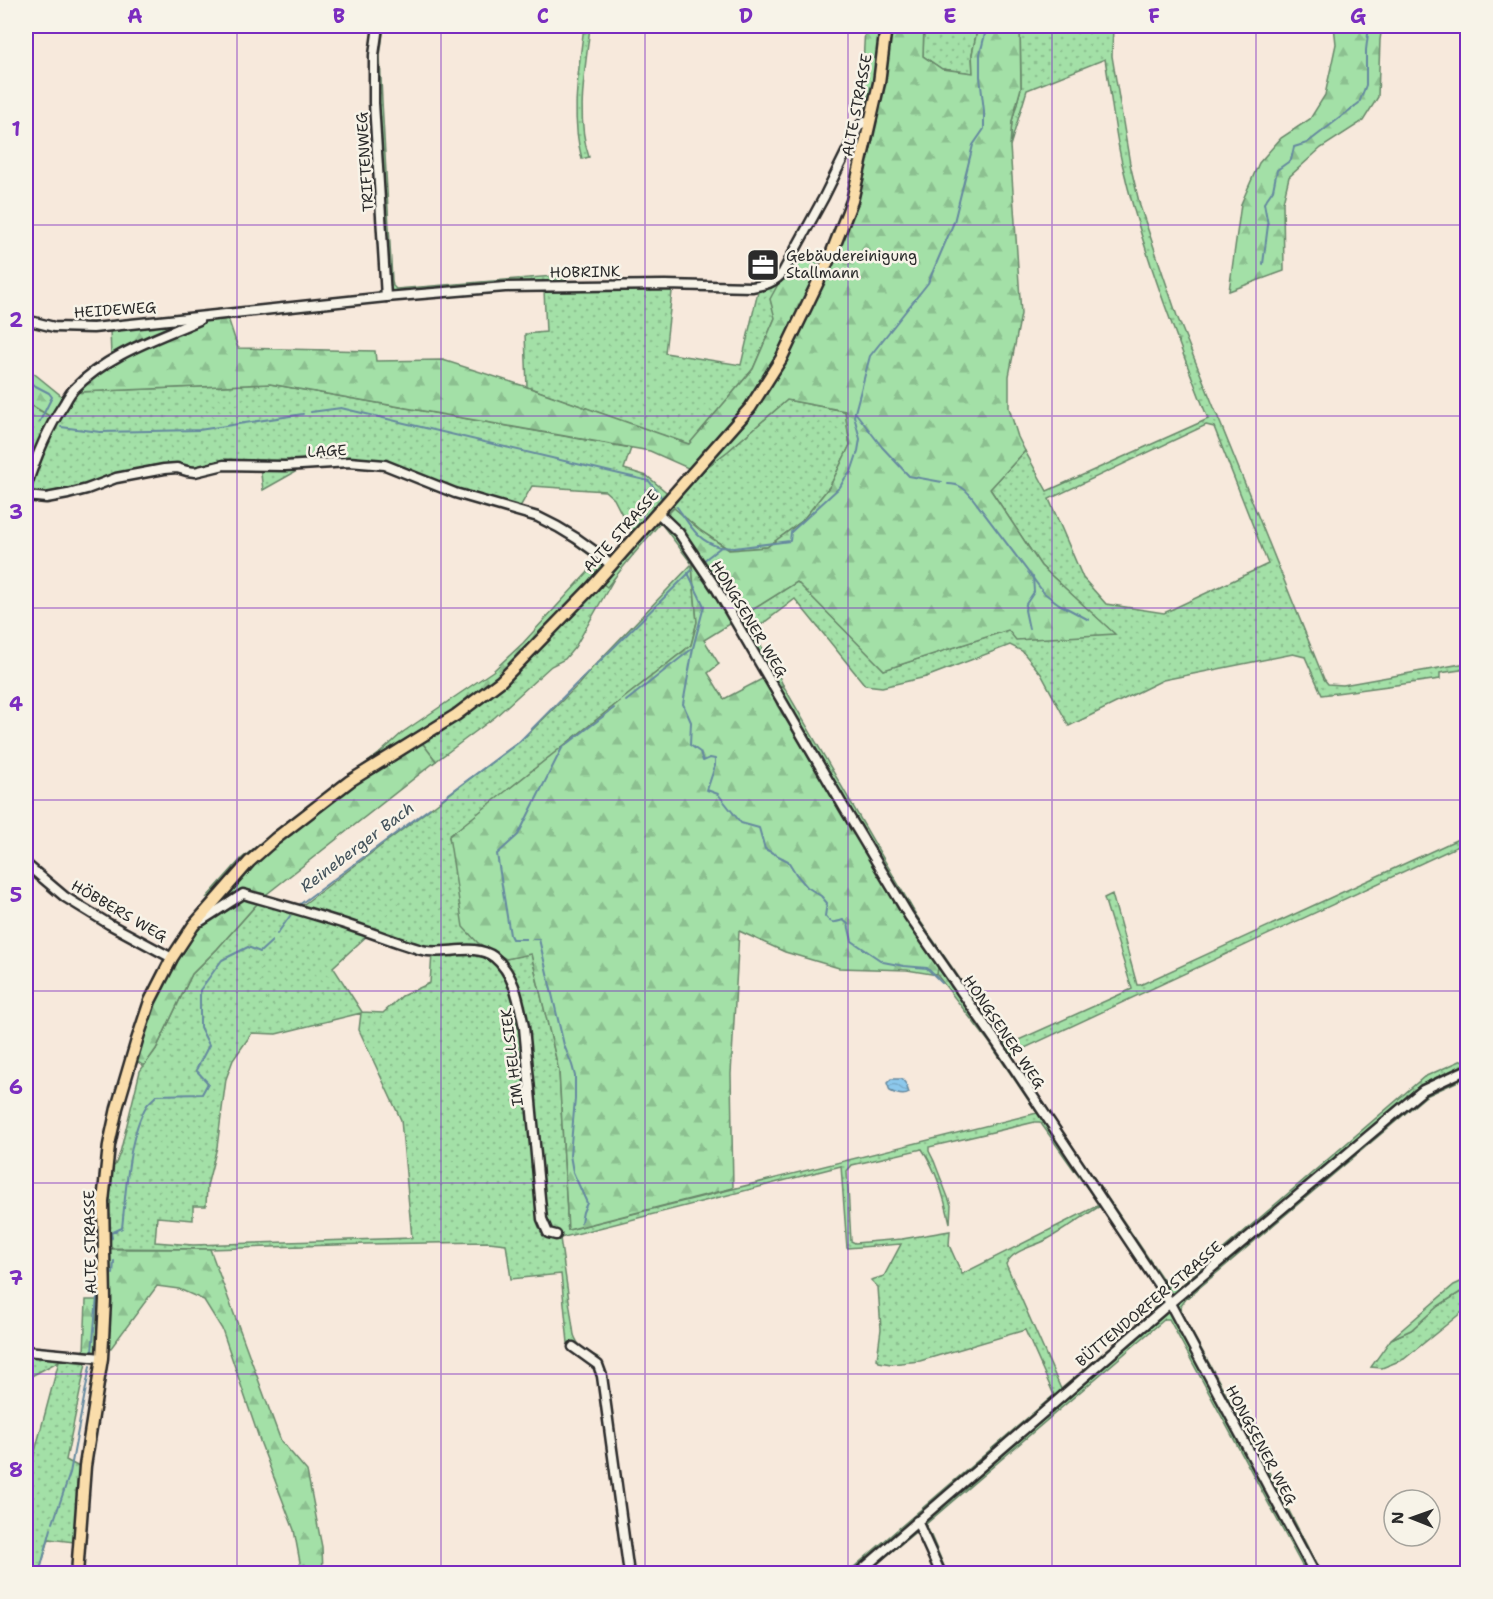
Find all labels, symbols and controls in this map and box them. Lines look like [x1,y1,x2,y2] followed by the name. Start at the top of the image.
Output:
[127,3,143,29] text: A
[333,3,345,29] text: B
[537,3,549,29] text: C
[739,3,753,29] text: D
[943,3,957,29] text: E
[1148,3,1160,29] text: F
[1350,3,1366,29] text: G
[837,52,877,158] street label: ALTE STRASSE
[352,111,378,213] street label: TRIFTENWEG
[11,116,21,142] text: 1
[786,246,917,283] place label: Gebäudereinigung Stallmann
[745,247,781,283] office icon: Gebäudereinigung Stallmann
[549,261,621,283] street label: HOBRINK
[73,297,157,323] street label: HEIDEWEG
[9,307,23,333] text: 2
[307,440,347,462] street label: LAGE
[579,486,663,576] street label: ALTE STRASSE
[9,499,23,525] text: 3
[706,557,792,681] street label: HONGSENER WEG
[9,691,23,717] text: 4
[296,797,418,897] water label: Reineberger Bach
[67,875,171,947] street label: HÖBBERS WEG
[10,882,22,908] text: 5
[959,971,1049,1093] street label: HONGSENER WEG
[496,1006,528,1107] street label: IM HELLSIEK
[9,1074,23,1100] text: 6
[79,1190,101,1294] street label: ALTE STRASSE
[1072,1237,1226,1371] street label: BÜTTENDORFER STRASSE
[9,1265,23,1291] text: 7
[1221,1382,1301,1508] street label: HONGSENER WEG
[9,1457,23,1483] text: 8
[1382,1488,1442,1548] north arrow
[1387,1511,1408,1524] text: N

